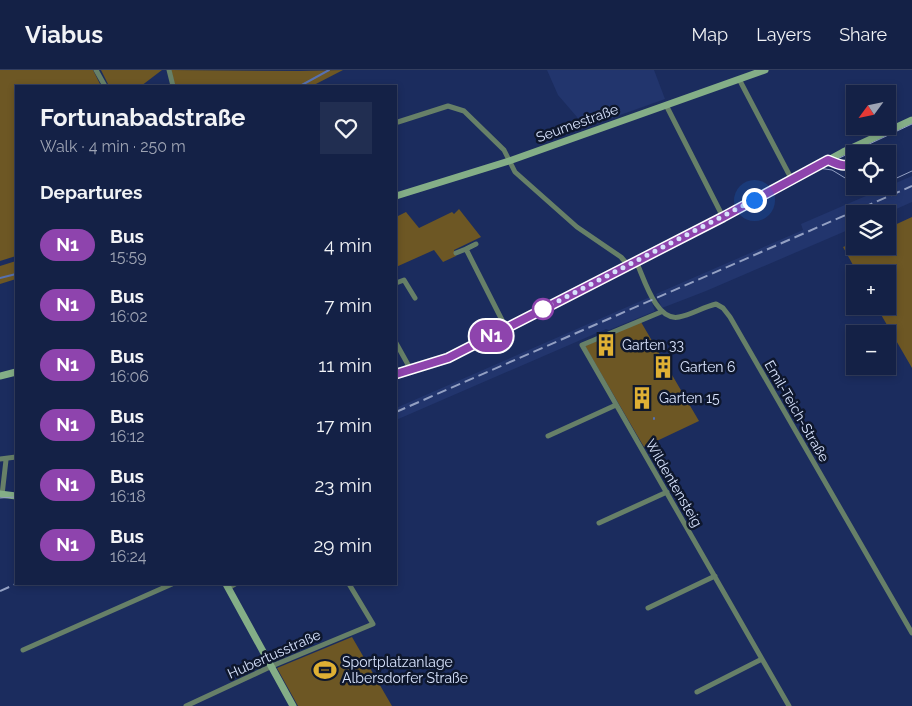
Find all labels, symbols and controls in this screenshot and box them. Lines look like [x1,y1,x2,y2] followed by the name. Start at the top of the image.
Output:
[25,20,103,49] text: Viabus
[692,24,728,45] text: Map
[756,24,811,45] text: Layers
[839,24,887,45] text: Share
[846,85,896,135] north arrow
[846,85,896,375] map controls
[534,101,620,145] street label: Seumestraße
[320,102,372,154] button: heart
[40,103,245,132] text: Fortunabadstraße
[40,137,186,156] text: Walk · 4 min · 250 m
[846,145,896,195] button: locate
[40,181,142,203] text: Departures
[742,188,767,213] your location
[846,205,896,255] button: layers
[110,225,144,247] text: Bus
[56,234,79,255] text: N1
[324,234,372,256] text: 4 min
[110,247,147,266] text: 15:59
[846,265,896,315] button: +
[110,285,144,307] text: Bus
[56,294,79,315] text: N1
[324,294,372,316] text: 7 min
[532,298,554,320] unlabelled marker
[110,307,148,326] text: 16:02
[468,320,514,352] line badge: N1
[480,325,502,346] text: N1
[846,325,896,375] button: −
[593,332,619,358] building icon: Garten 33
[622,337,684,353] place label: Garten 33
[110,345,144,367] text: Bus
[56,354,79,375] text: N1
[318,354,372,376] text: 11 min
[650,354,676,380] building icon: Garten 6
[761,357,833,465] street label: Emil-Teich-Straße
[680,359,736,375] place label: Garten 6
[110,367,149,386] text: 16:06
[629,385,655,411] building icon: Garten 15
[659,390,720,406] place label: Garten 15
[110,405,144,427] text: Bus
[56,414,79,435] text: N1
[316,414,372,436] text: 17 min
[110,427,145,446] text: 16:12
[642,436,706,530] street label: Wildentensteig
[110,465,144,487] text: Bus
[56,474,79,495] text: N1
[314,474,372,496] text: 23 min
[110,487,146,506] text: 16:18
[110,525,144,547] text: Bus
[56,534,79,555] text: N1
[313,534,372,556] text: 29 min
[110,547,147,566] text: 16:24
[225,626,323,682] street label: Hubertusstraße
[342,654,468,686] place label: Sportplatzanlage Albersdorfer Straße
[312,657,338,683] sports icon: Sportplatzanlage Albersdorfer Straße

